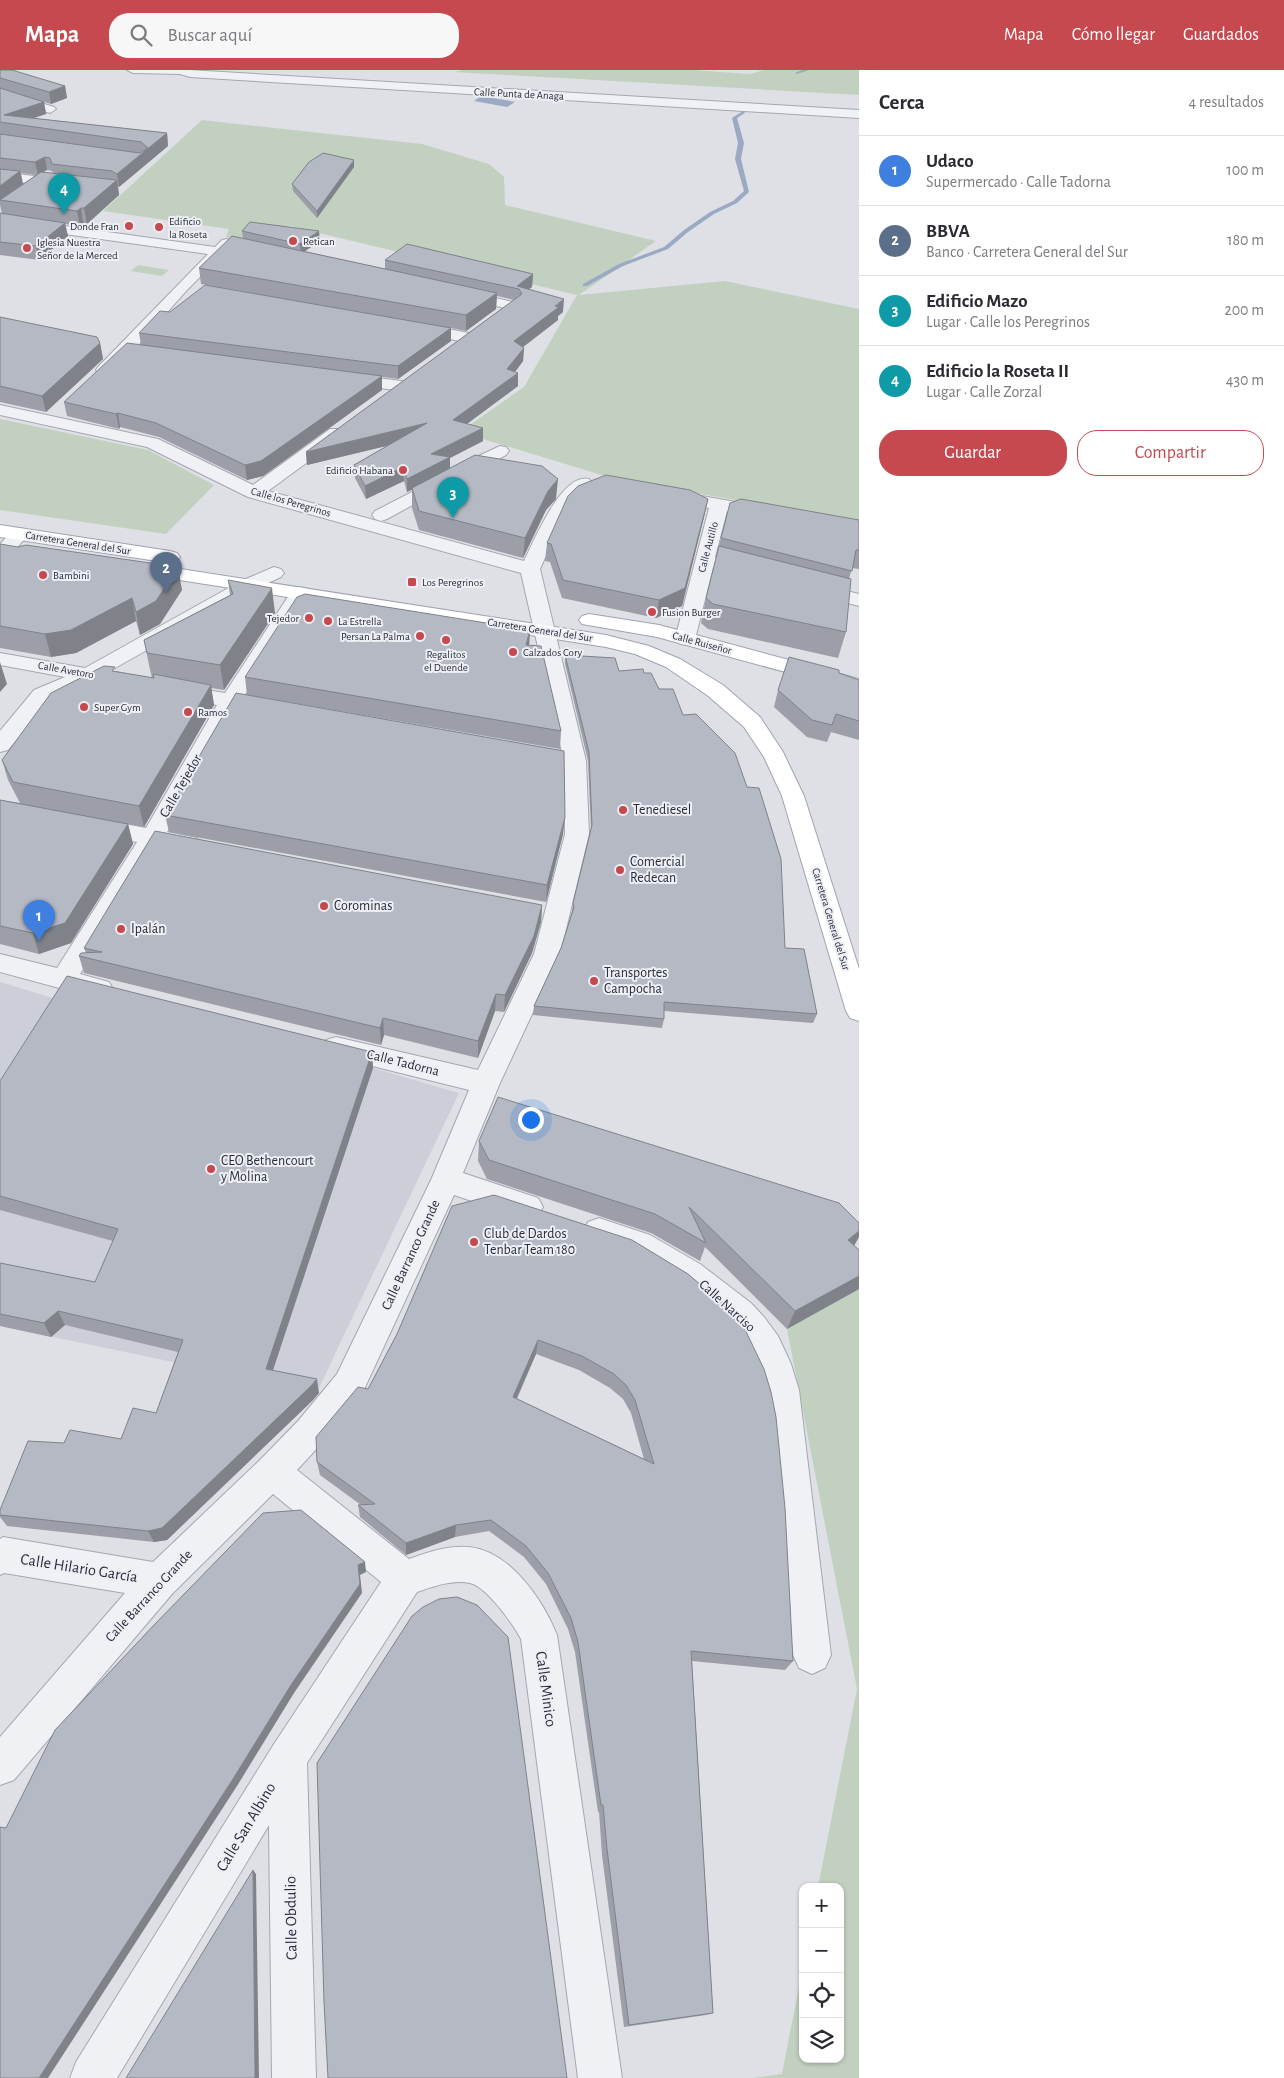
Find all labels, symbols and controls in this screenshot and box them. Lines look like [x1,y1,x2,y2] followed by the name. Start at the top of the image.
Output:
[109,13,459,58] search box
[127,21,155,49] icon: search
[25,23,79,47] text: Mapa
[167,26,252,45] text: Buscar aquí
[1004,26,1044,44] text: Mapa
[1072,26,1155,44] text: Cómo llegar
[1183,26,1259,44] text: Guardados
[474,86,564,102] street label: Calle Punta de Anaga
[879,92,925,113] text: Cerca
[1189,94,1264,110] text: 4 resultados
[926,152,974,171] text: Udaco
[892,162,898,178] text: 1
[1226,162,1264,178] text: 100 m
[48,173,80,214] pin: 4
[926,174,1111,190] text: Supermercado · Calle Tadorna
[169,216,207,240] place label: Edificio la Roseta
[123,220,135,232] marker: Donde Fran
[70,221,119,232] place label: Donde Fran
[153,221,165,233] marker: Edificio la Roseta
[926,222,970,241] text: BBVA
[891,232,899,248] text: 2
[1227,232,1264,248] text: 180 m
[287,235,299,247] marker: Retican
[303,236,335,247] place label: Retican
[37,237,118,261] place label: Iglesia Nuestra Señor de la Merced
[21,242,33,254] marker: Iglesia Nuestra Señor de la Merced
[926,244,1128,260] text: Banco · Carretera General del Sur
[926,292,1028,311] text: Edificio Mazo
[892,302,898,318] text: 3
[1224,302,1264,318] text: 200 m
[926,314,1090,330] text: Lugar · Calle los Peregrinos
[926,362,1069,381] text: Edificio la Roseta II
[891,372,899,388] text: 4
[1226,372,1264,388] text: 430 m
[926,384,1042,400] text: Lugar · Calle Zorzal
[879,430,1067,476] button: Guardar
[1077,430,1264,476] button: Compartir
[397,464,409,476] marker: Edificio Habana
[326,465,393,476] place label: Edificio Habana
[437,477,469,518] pin: 3
[250,485,332,519] street label: Calle los Peregrinos
[696,521,720,573] street label: Calle Autillo
[25,529,132,557] street label: Carretera General del Sur
[150,552,182,593] pin: 2
[37,569,49,581] marker: Bambini
[53,570,89,581] place label: Bambini
[406,576,418,588] marker: Los Peregrinos
[422,577,483,588] place label: Los Peregrinos
[646,606,658,618] marker: Fusion Burger
[662,607,721,618] place label: Fusion Burger
[303,612,315,624] marker: Tejedor
[267,613,299,624] place label: Tejedor
[322,615,334,627] marker: La Estrella
[338,616,381,627] place label: La Estrella
[487,616,594,644] street label: Carretera General del Sur
[414,630,426,642] marker: Persan La Palma
[671,630,733,656] street label: Calle Ruiseñor
[341,631,410,642] place label: Persan La Palma
[440,634,452,646] marker: Regalitos el Duende
[507,646,519,658] marker: Calzados Cory
[523,647,583,658] place label: Calzados Cory
[424,649,468,673] place label: Regalitos el Duende
[37,660,95,680] street label: Calle Avetoro
[78,701,90,713] marker: Super Gym
[94,702,141,713] place label: Super Gym
[182,706,194,718] marker: Ramos
[198,707,227,718] place label: Ramos
[157,752,205,820] street label: Calle Tejedor
[633,803,691,817] place label: Tenediesel
[617,804,629,816] marker: Tenediesel
[630,855,685,885] place label: Comercial Redecan
[614,864,626,876] marker: Comercial Redecan
[810,866,852,972] street label: Carretera General del Sur
[334,899,392,913] place label: Corominas
[23,900,55,941] pin: 1
[318,900,330,912] marker: Corominas
[131,922,165,936] place label: Ipalán
[115,923,127,935] marker: Ipalán
[604,966,667,996] place label: Transportes Campocha
[588,975,600,987] marker: Transportes Campocha
[365,1047,441,1079] street label: Calle Tadorna
[518,1107,544,1133] your location
[220,1154,314,1184] place label: CEO Bethencourt y Molina
[205,1163,217,1175] marker: CEO Bethencourt y Molina
[379,1198,443,1312] street label: Calle Barranco Grande
[484,1227,575,1257] place label: Club de Dardos Tenbar Team 180
[468,1236,480,1248] marker: Club de Dardos Tenbar Team 180
[696,1277,758,1335] street label: Calle Narciso
[103,1547,195,1645] street label: Calle Barranco Grande
[19,1551,139,1585] street label: Calle Hilario García
[533,1650,559,1728] street label: Calle Minico
[213,1780,279,1874] street label: Calle San Albino
[282,1876,300,1960] street label: Calle Obdulio
[799,1883,844,2063] map controls
[799,1883,844,1928] button: +
[799,1928,844,1973] button: −
[799,1973,844,2018] button: locate
[799,2018,844,2063] button: layers

